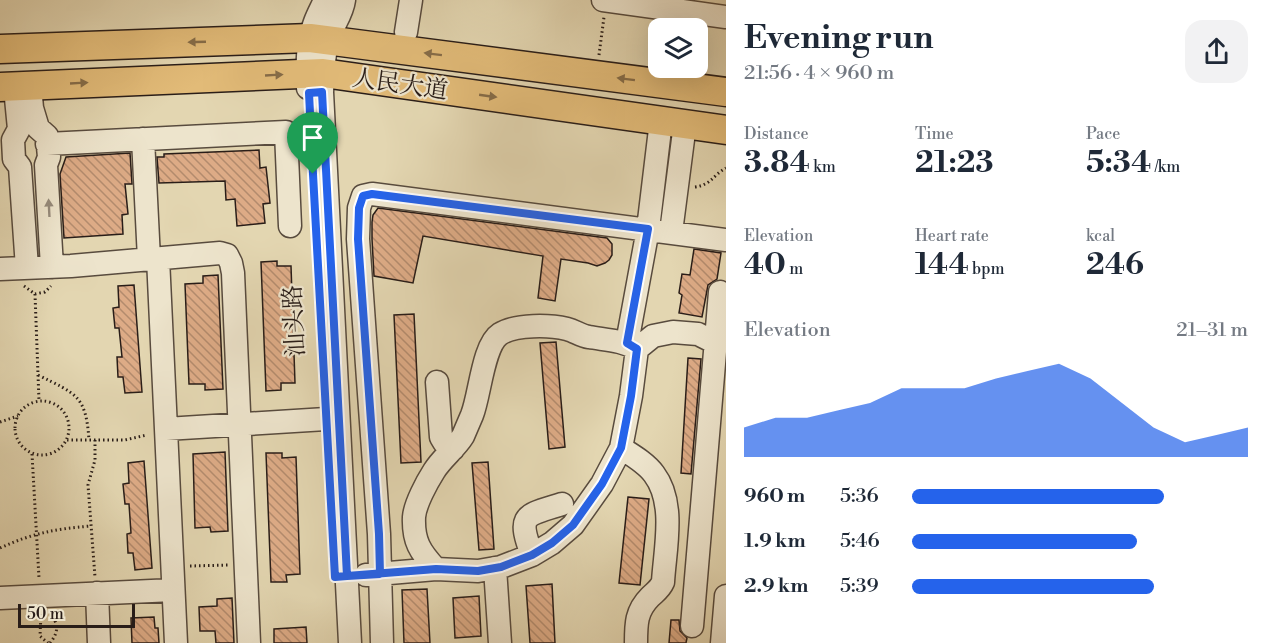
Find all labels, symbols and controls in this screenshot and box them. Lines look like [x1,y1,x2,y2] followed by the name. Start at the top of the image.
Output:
[648,18,708,78] map controls
[648,18,708,78] button: layers
[744,18,933,59] text: Evening run
[1185,20,1248,83] button: share
[187,38,206,47] one-way arrow
[423,49,442,58] one-way arrow
[744,61,894,86] text: 21:56 · 4 × 960 m
[350,63,449,107] street label: 人民大道
[265,70,284,79] one-way arrow
[617,74,636,83] one-way arrow
[70,79,89,88] one-way arrow
[479,92,498,101] one-way arrow
[287,112,338,174] pin
[296,121,329,154] icon: arrive
[744,124,809,144] text: Distance
[915,124,954,144] text: Time
[1086,124,1120,144] text: Pace
[744,144,810,182] text: 3.84
[915,144,994,182] text: 21:23
[1086,144,1151,182] text: 5:34
[810,157,836,177] text: km
[1151,157,1180,177] text: /km
[44,199,53,218] one-way arrow
[744,226,813,246] text: Elevation
[915,226,989,246] text: Heart rate
[1086,226,1115,246] text: kcal
[744,246,786,284] text: 40
[915,246,969,284] text: 144
[1086,246,1144,284] text: 246
[786,259,803,279] text: m
[969,259,1004,279] text: bpm
[278,284,312,358] street label: 汕头路
[744,318,831,343] text: Elevation
[1176,318,1248,343] text: 21–31 m
[744,484,805,509] text: 960 m
[840,484,879,509] text: 5:36
[744,529,806,554] text: 1.9 km
[840,529,880,554] text: 5:46
[744,574,808,599] text: 2.9 km
[840,574,879,599] text: 5:39
[18,601,135,628] scale bar
[27,604,64,624] text: 50 m

